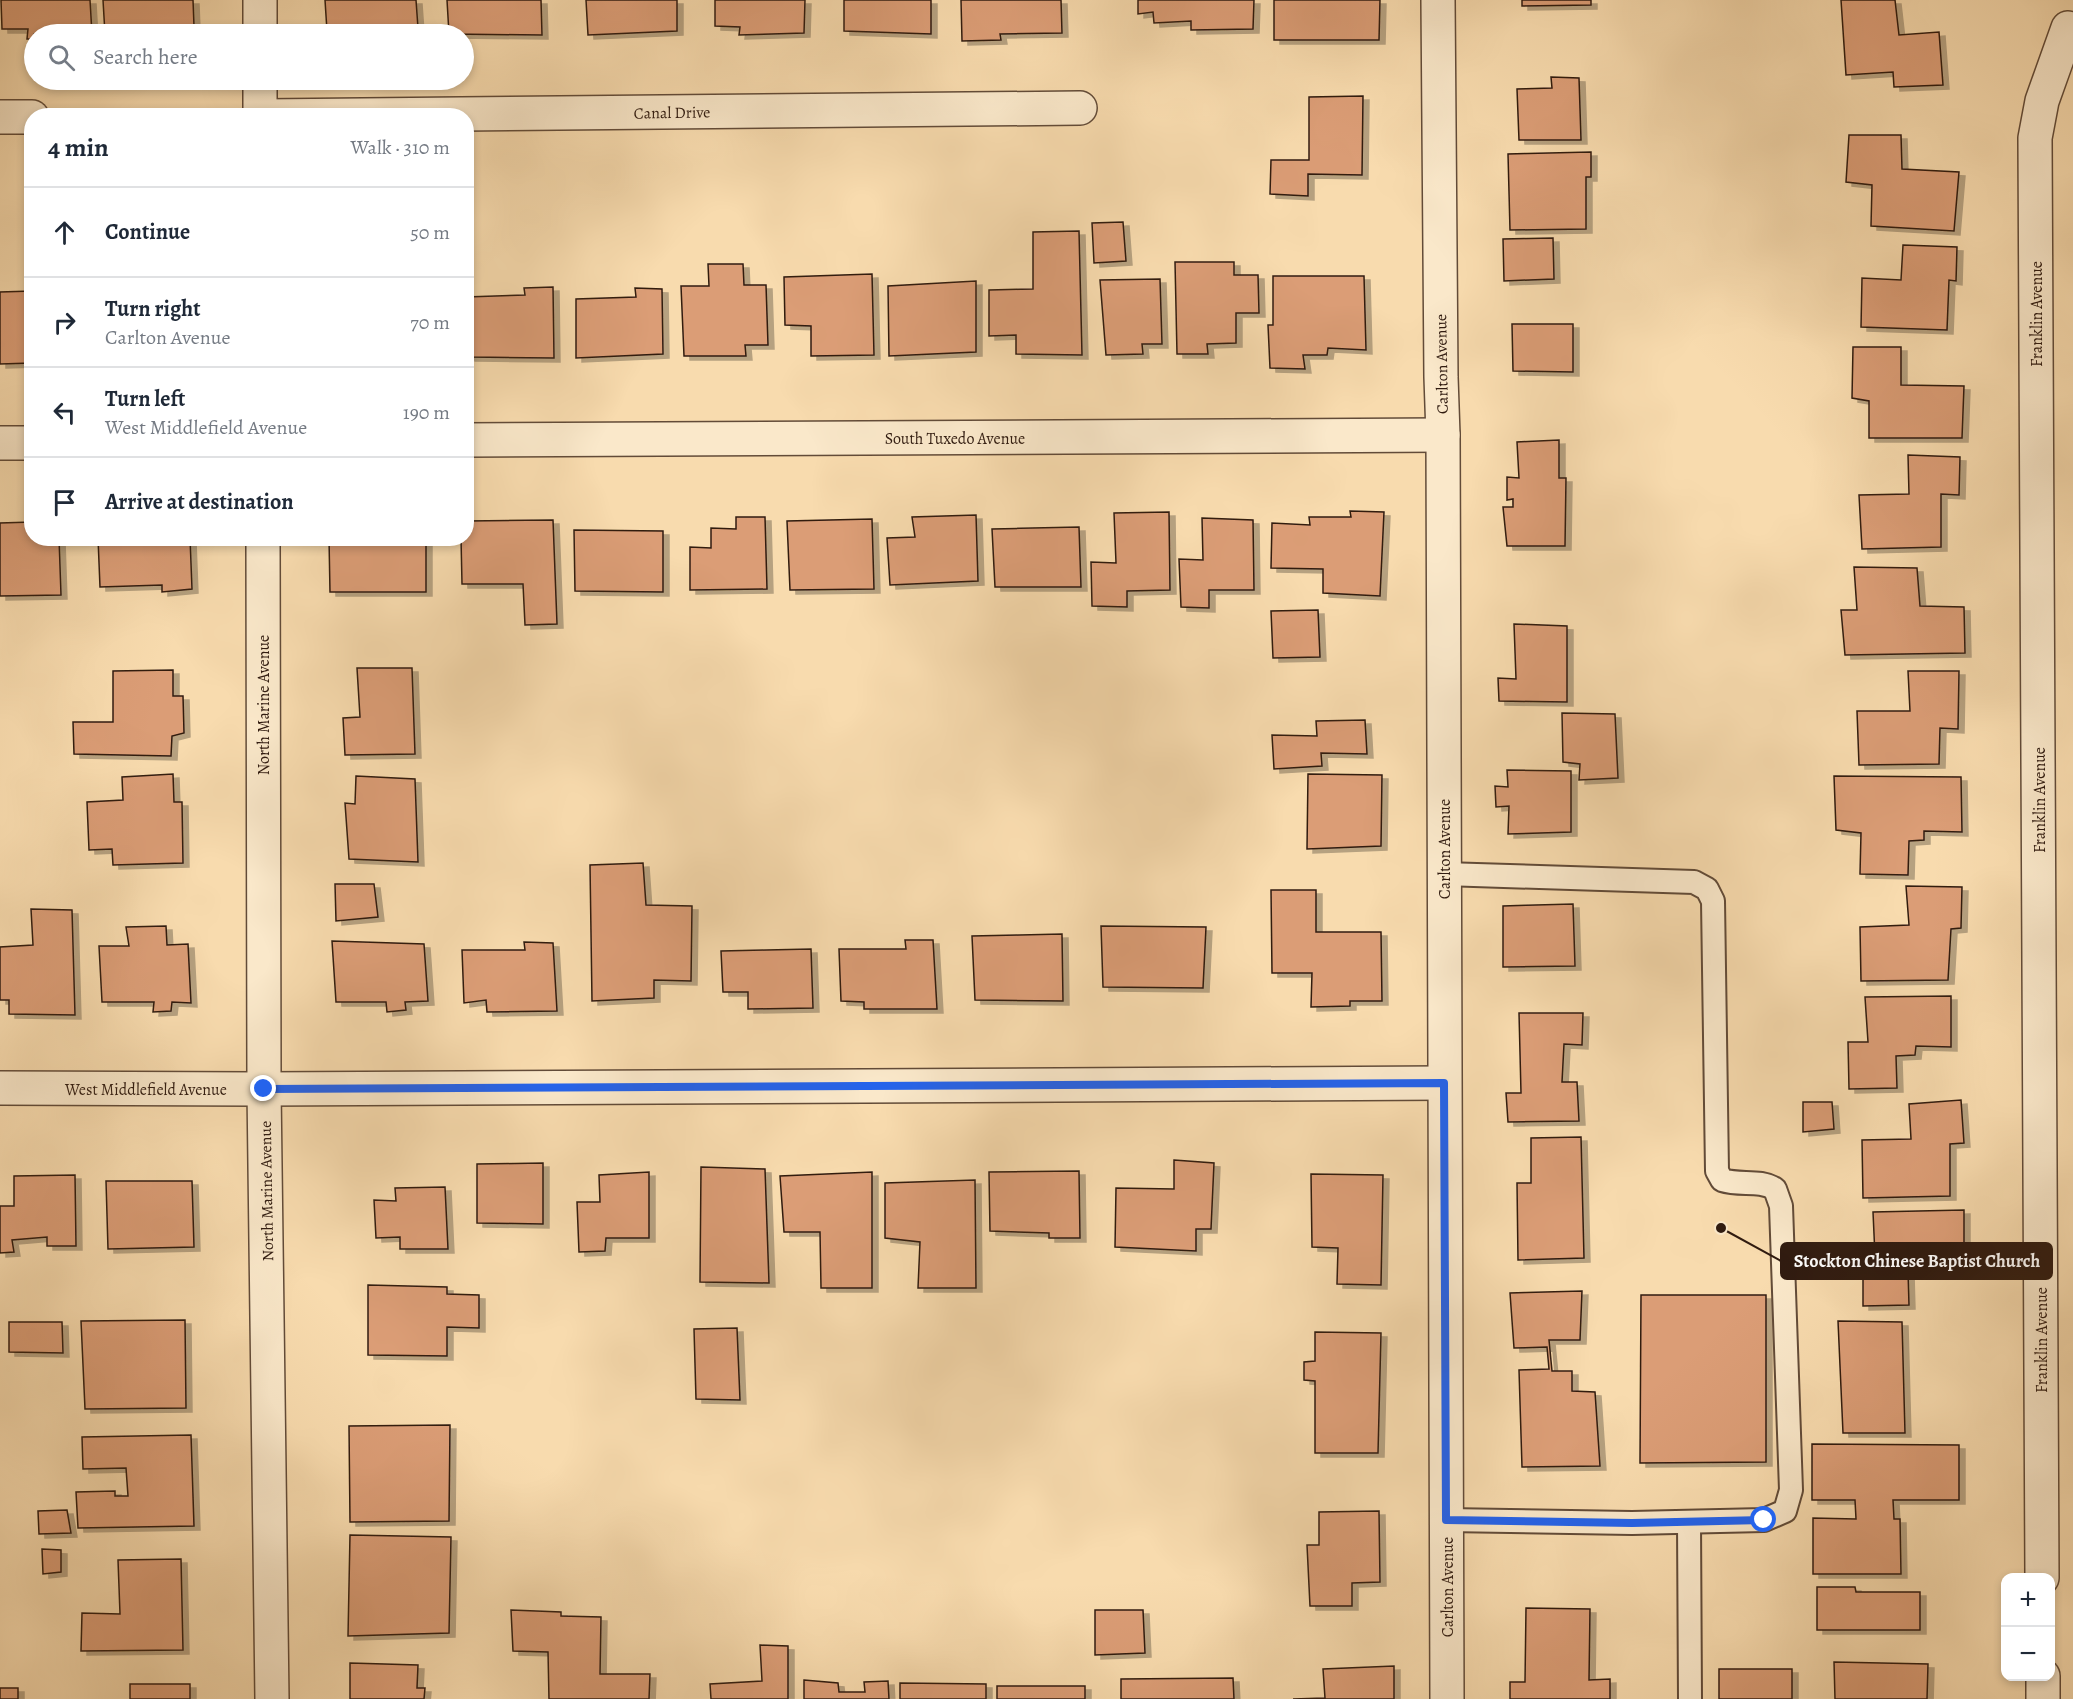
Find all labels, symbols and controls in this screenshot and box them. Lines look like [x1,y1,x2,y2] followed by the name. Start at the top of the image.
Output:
[24,24,474,90] search box
[45,41,78,74] icon: search
[93,42,198,72] text: Search here
[633,101,711,125] street label: Canal Drive
[48,130,109,165] text: 4 min
[351,134,450,161] text: Walk · 310 m
[48,216,81,249] icon: ahead
[105,217,190,247] text: Continue
[410,219,450,246] text: 50 m
[2026,261,2048,367] street label: Franklin Avenue
[105,294,201,324] text: Turn right
[48,306,81,339] icon: right
[410,309,450,336] text: 70 m
[1430,314,1454,414] street label: Carlton Avenue
[105,324,230,351] text: Carlton Avenue
[105,384,185,414] text: Turn left
[48,396,81,429] icon: left
[403,399,450,426] text: 190 m
[105,414,307,441] text: West Middlefield Avenue
[885,428,1025,450] street label: South Tuxedo Avenue
[48,486,81,519] icon: arrive
[105,487,294,517] text: Arrive at destination
[253,635,275,775] street label: North Marine Avenue
[2029,747,2051,853] street label: Franklin Avenue
[1434,799,1456,899] street label: Carlton Avenue
[250,1075,276,1101] route end
[64,1079,227,1101] street label: West Middlefield Avenue
[255,1121,279,1261] street label: North Marine Avenue
[1781,1243,2052,1279] callout: Stockton Chinese Baptist Church
[1794,1249,2041,1273] text: Stockton Chinese Baptist Church
[2031,1287,2053,1393] street label: Franklin Avenue
[1750,1506,1776,1532] route start
[1437,1537,1459,1637] street label: Carlton Avenue
[2001,1573,2055,1681] map controls
[2001,1573,2055,1627] button: +
[2001,1627,2055,1681] button: −

